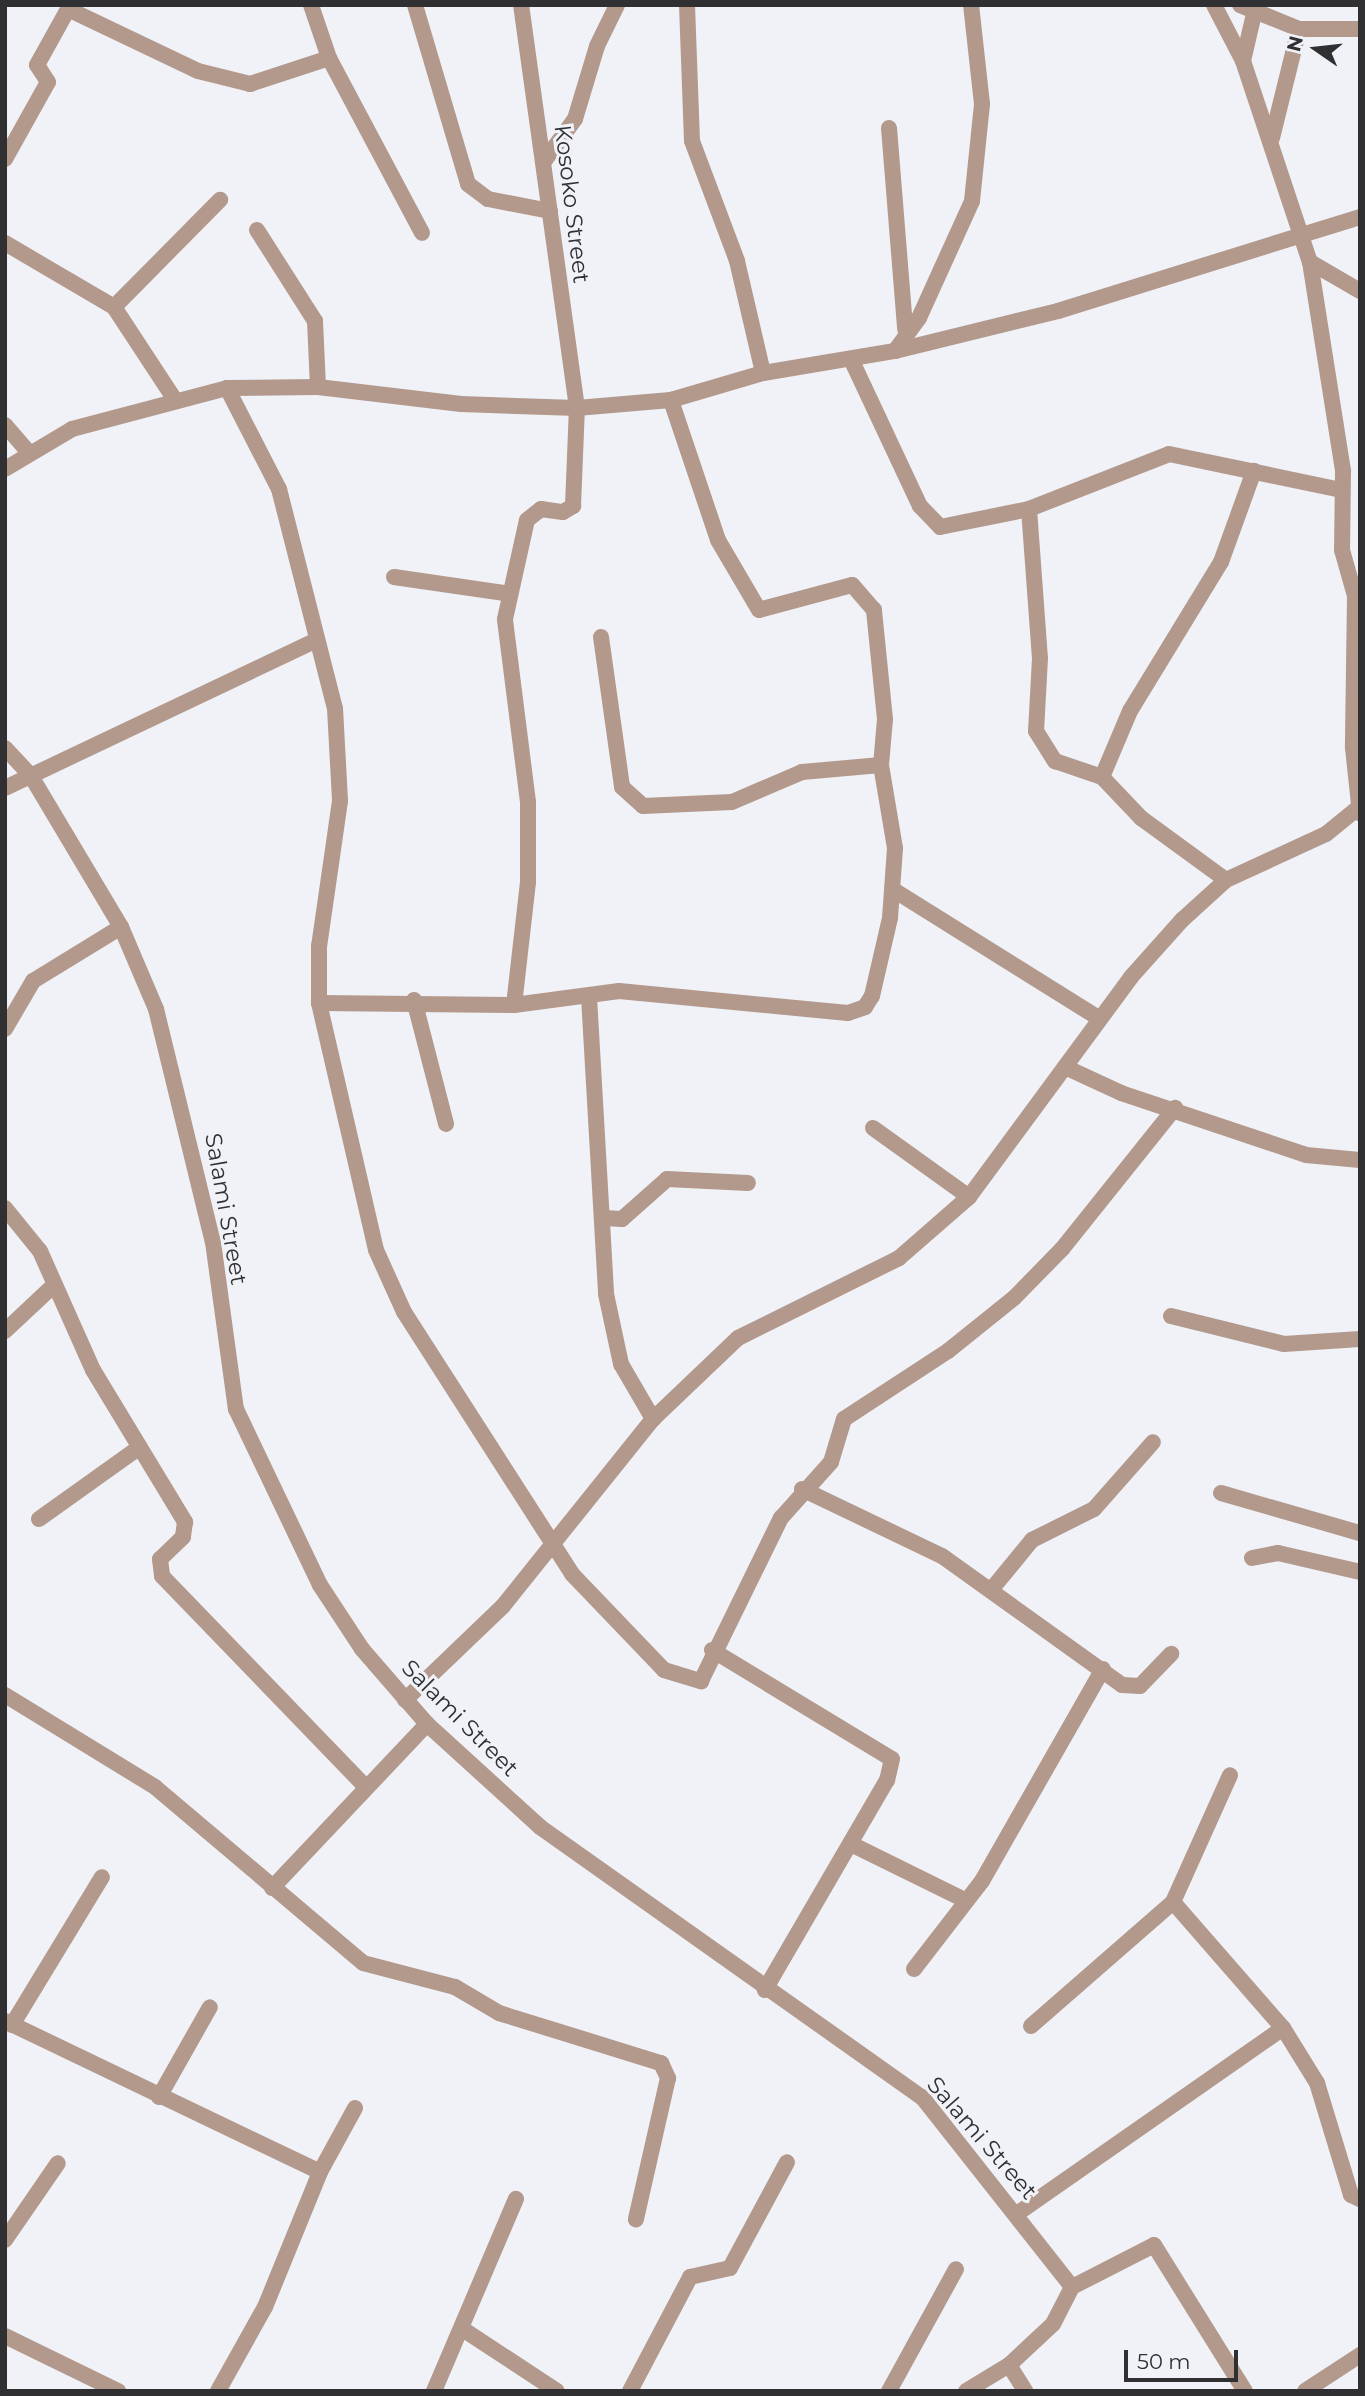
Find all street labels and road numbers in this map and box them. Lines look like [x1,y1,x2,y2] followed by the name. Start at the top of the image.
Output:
[549,123,595,285] street label: Kosoko Street
[199,1131,253,1287] street label: Salami Street
[396,1654,524,1782] street label: Salami Street
[921,2071,1043,2205] street label: Salami Street

